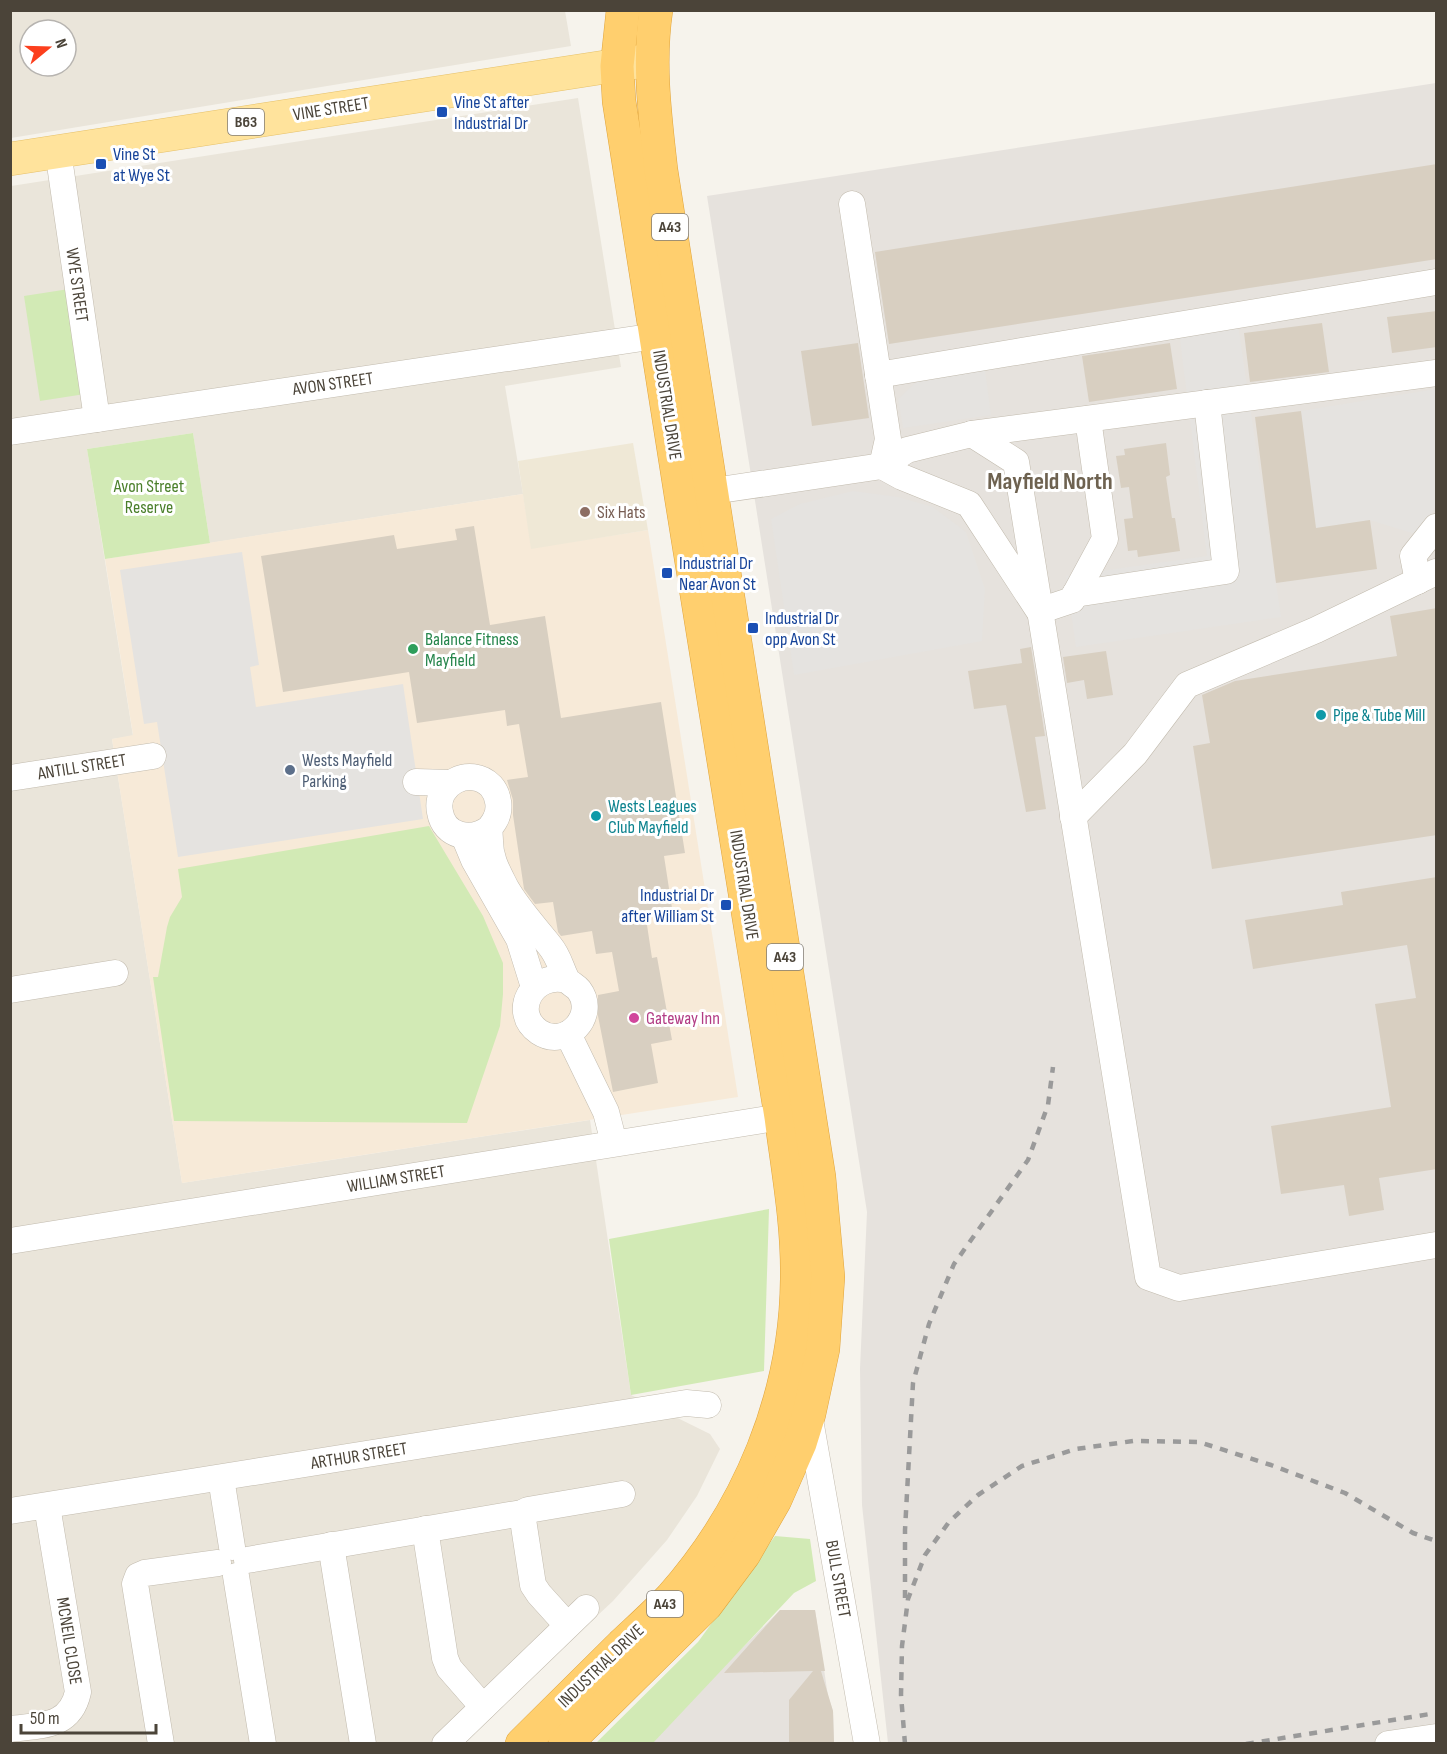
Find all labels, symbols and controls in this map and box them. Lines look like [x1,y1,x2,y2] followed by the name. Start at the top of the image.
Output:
[18,18,78,78] north arrow
[50,36,71,51] text: N
[454,92,529,134] place label: Vine St after Industrial Dr
[292,93,370,125] street label: VINE STREET
[435,105,449,119] marker: Vine St after Industrial Dr
[228,109,264,135] road number: B63
[113,144,170,186] place label: Vine St at Wye St
[94,157,108,171] marker: Vine St at Wye St
[652,214,688,240] road number: A43
[61,246,93,324] street label: WYE STREET
[648,349,686,461] street label: INDUSTRIAL DRIVE
[290,368,375,400] street label: AVON STREET
[987,467,1113,496] district label: Mayfield North
[113,476,185,518] park label: Avon Street Reserve
[597,502,646,523] place label: Six Hats
[578,505,592,519] marker: Six Hats
[679,553,756,595] place label: Industrial Dr Near Avon St
[660,566,674,580] marker: Industrial Dr Near Avon St
[765,608,839,650] place label: Industrial Dr opp Avon St
[746,621,760,635] marker: Industrial Dr opp Avon St
[425,629,519,671] place label: Balance Fitness Mayfield
[406,642,420,656] marker: Balance Fitness Mayfield
[1333,705,1425,726] place label: Pipe & Tube Mill
[1314,708,1328,722] marker: Pipe & Tube Mill
[35,750,128,785] street label: ANTILL STREET
[302,750,392,792] place label: Wests Mayfield Parking
[283,763,297,777] marker: Wests Mayfield Parking
[608,796,697,838] place label: Wests Leagues Club Mayfield
[589,809,603,823] marker: Wests Leagues Club Mayfield
[725,829,763,941] street label: INDUSTRIAL DRIVE
[621,885,714,927] place label: Industrial Dr after William St
[719,898,733,912] marker: Industrial Dr after William St
[767,944,803,970] road number: A43
[646,1008,720,1029] place label: Gateway Inn
[627,1011,641,1025] marker: Gateway Inn
[346,1161,446,1197] street label: WILLIAM STREET
[308,1438,409,1474] street label: ARTHUR STREET
[821,1539,855,1619] street label: BULL STREET
[647,1591,683,1617] road number: A43
[52,1596,86,1686] street label: MCNEIL CLOSE
[554,1620,648,1712] street label: INDUSTRIAL DRIVE
[21,1697,156,1735] scale bar
[30,1708,60,1729] text: 50 m

